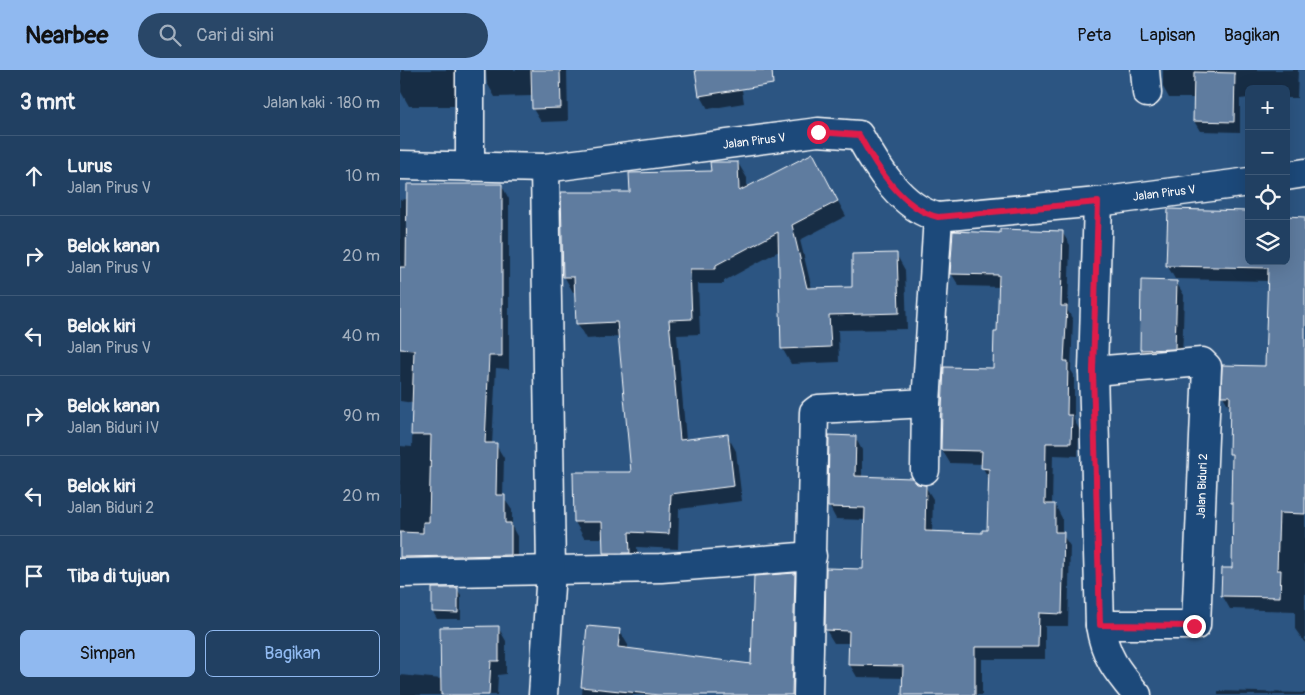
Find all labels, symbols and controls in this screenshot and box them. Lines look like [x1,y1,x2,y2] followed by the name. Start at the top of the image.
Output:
[138,13,488,58] search box
[25,21,108,50] text: Nearbee
[156,21,184,49] icon: search
[196,23,274,47] text: Cari di sini
[1077,24,1111,47] text: Peta
[1139,24,1196,47] text: Lapisan
[1224,24,1280,47] text: Bagikan
[1245,85,1290,265] map controls
[1245,85,1290,130] button: +
[20,89,75,116] text: 3 mnt
[263,93,380,113] text: Jalan kaki · 180 m
[807,121,830,144] route start
[722,130,786,153] street label: Jalan Pirus V
[1245,130,1290,175] button: −
[67,154,112,178] text: Lurus
[20,162,48,190] icon: ahead
[345,166,380,186] text: 10 m
[1245,175,1290,220] button: locate
[67,178,151,198] text: Jalan Pirus V
[1132,182,1196,205] street label: Jalan Pirus V
[1245,220,1290,265] button: layers
[67,234,160,258] text: Belok kanan
[20,242,48,270] icon: right
[342,246,380,266] text: 20 m
[67,258,151,278] text: Jalan Pirus V
[67,314,135,338] text: Belok kiri
[20,322,48,350] icon: left
[342,326,380,346] text: 40 m
[67,338,151,358] text: Jalan Pirus V
[67,394,160,418] text: Belok kanan
[20,402,48,430] icon: right
[343,406,380,426] text: 90 m
[67,418,159,438] text: Jalan Biduri IV
[1194,453,1211,519] street label: Jalan Biduri 2
[67,474,135,498] text: Belok kiri
[20,482,48,510] icon: left
[342,486,380,506] text: 20 m
[67,498,154,518] text: Jalan Biduri 2
[20,562,48,590] icon: arrive
[67,564,170,588] text: Tiba di tujuan
[1183,615,1206,638] route end
[20,630,195,677] button: Simpan
[205,630,380,677] button: Bagikan

